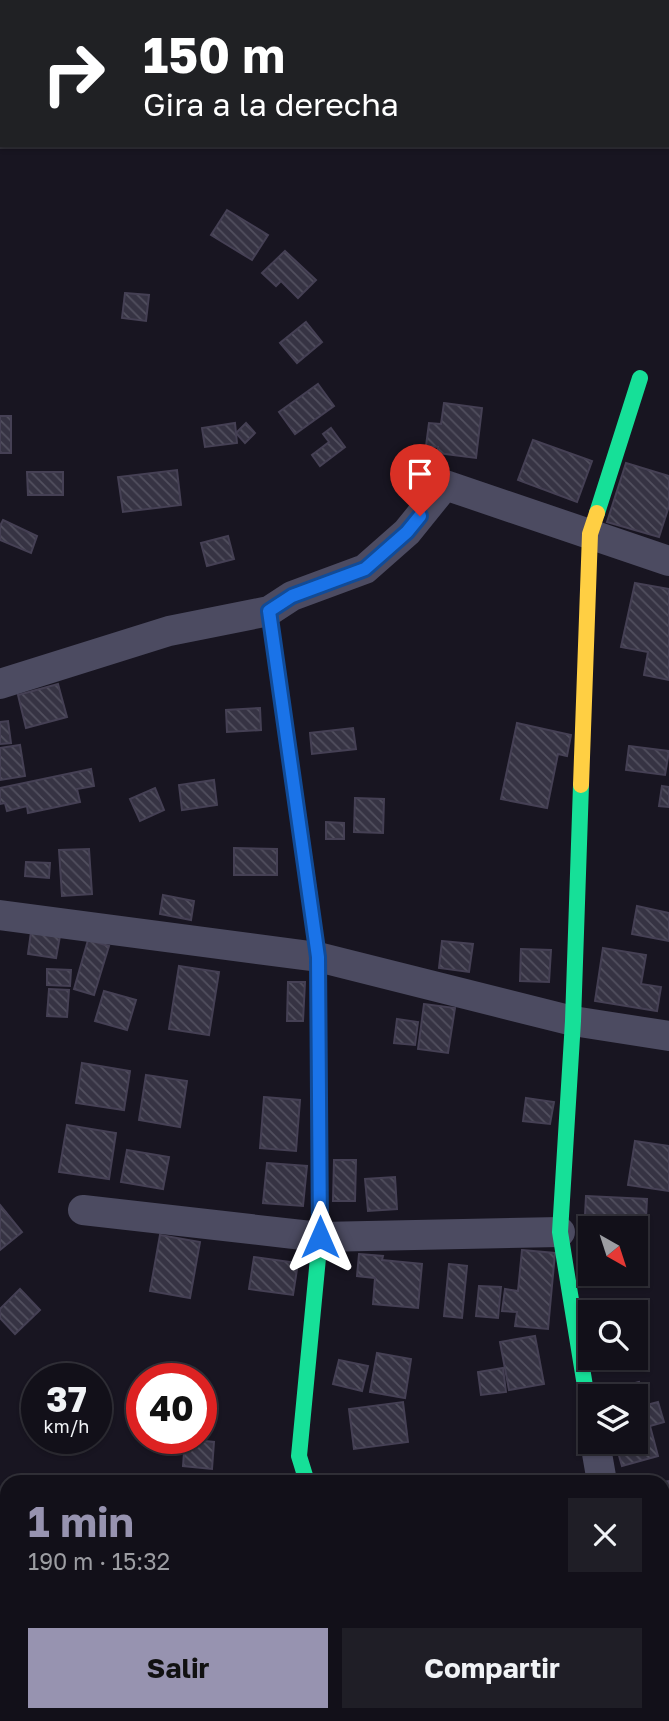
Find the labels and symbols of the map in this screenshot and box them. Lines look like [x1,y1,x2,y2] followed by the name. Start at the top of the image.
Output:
[390,444,450,516] pin
[283,1200,357,1274] position arrow
[578,1216,648,1286] north arrow
[126,1363,217,1454] speed limit sign: 40

